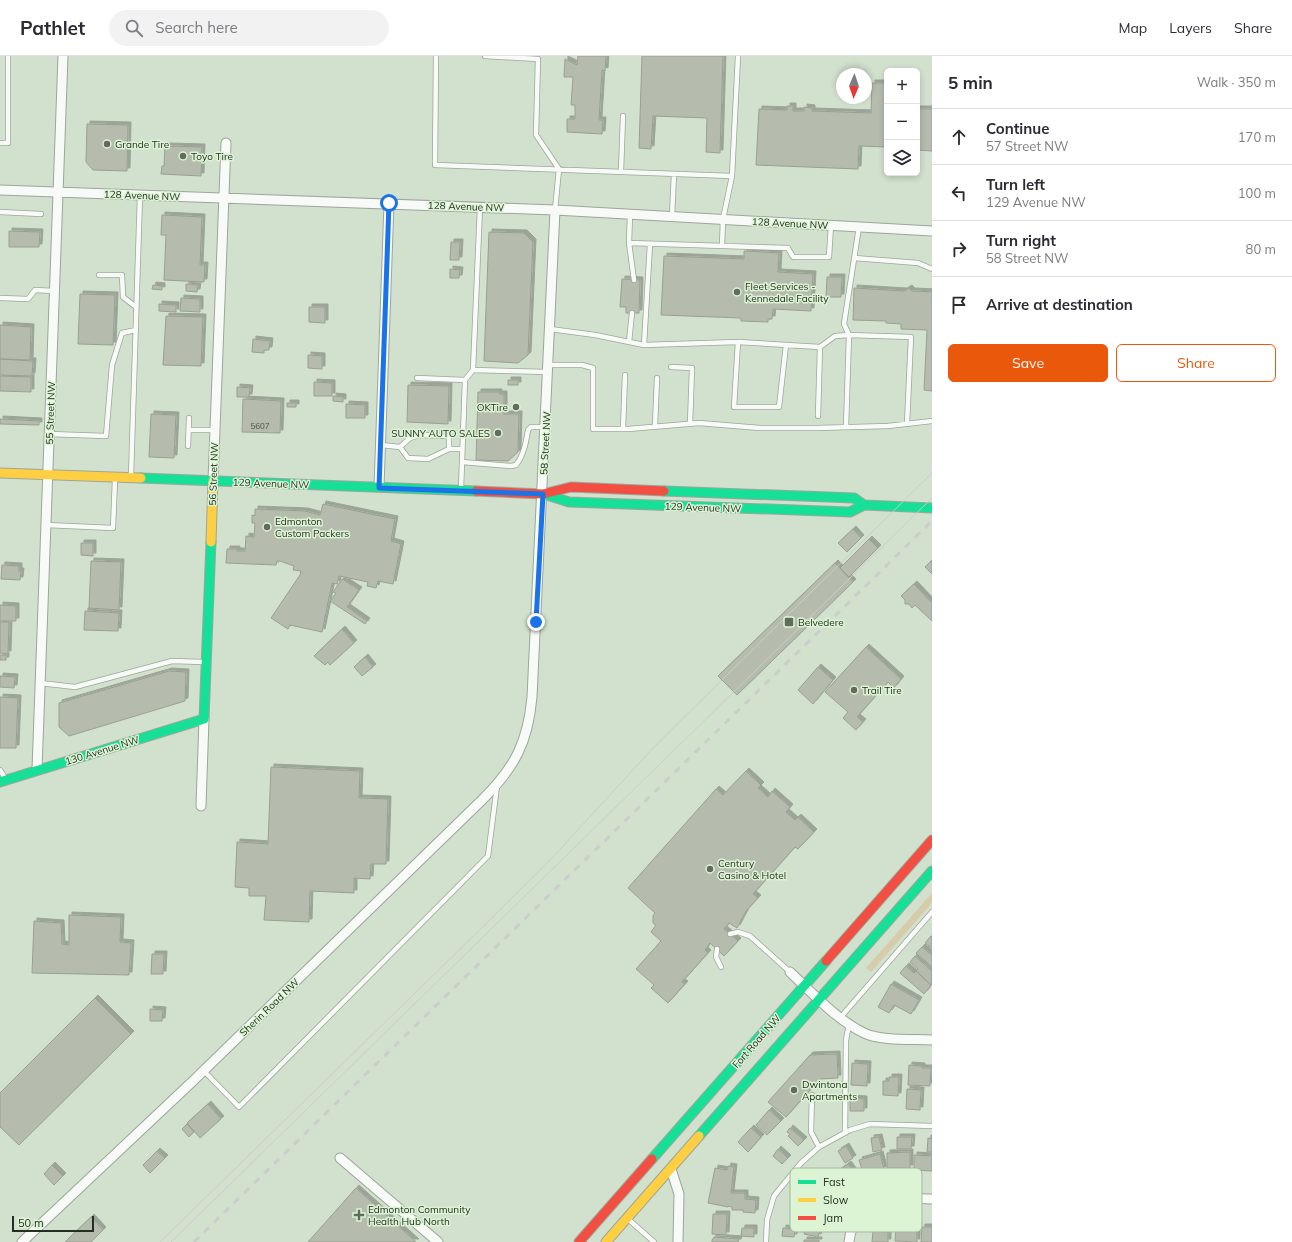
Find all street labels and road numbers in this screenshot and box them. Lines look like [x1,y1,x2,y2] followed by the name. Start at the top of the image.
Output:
[103,188,181,203] street label: 128 Avenue NW
[427,199,505,214] street label: 128 Avenue NW
[751,215,829,232] street label: 128 Avenue NW
[43,381,58,445] street label: 55 Street NW
[537,411,554,475] street label: 58 Street NW
[206,442,221,506] street label: 56 Street NW
[232,476,310,491] street label: 129 Avenue NW
[664,500,742,515] street label: 129 Avenue NW
[64,733,141,768] street label: 130 Avenue NW
[237,976,302,1039] street label: Sherin Road NW
[730,1012,783,1071] street label: Fort Road NW

